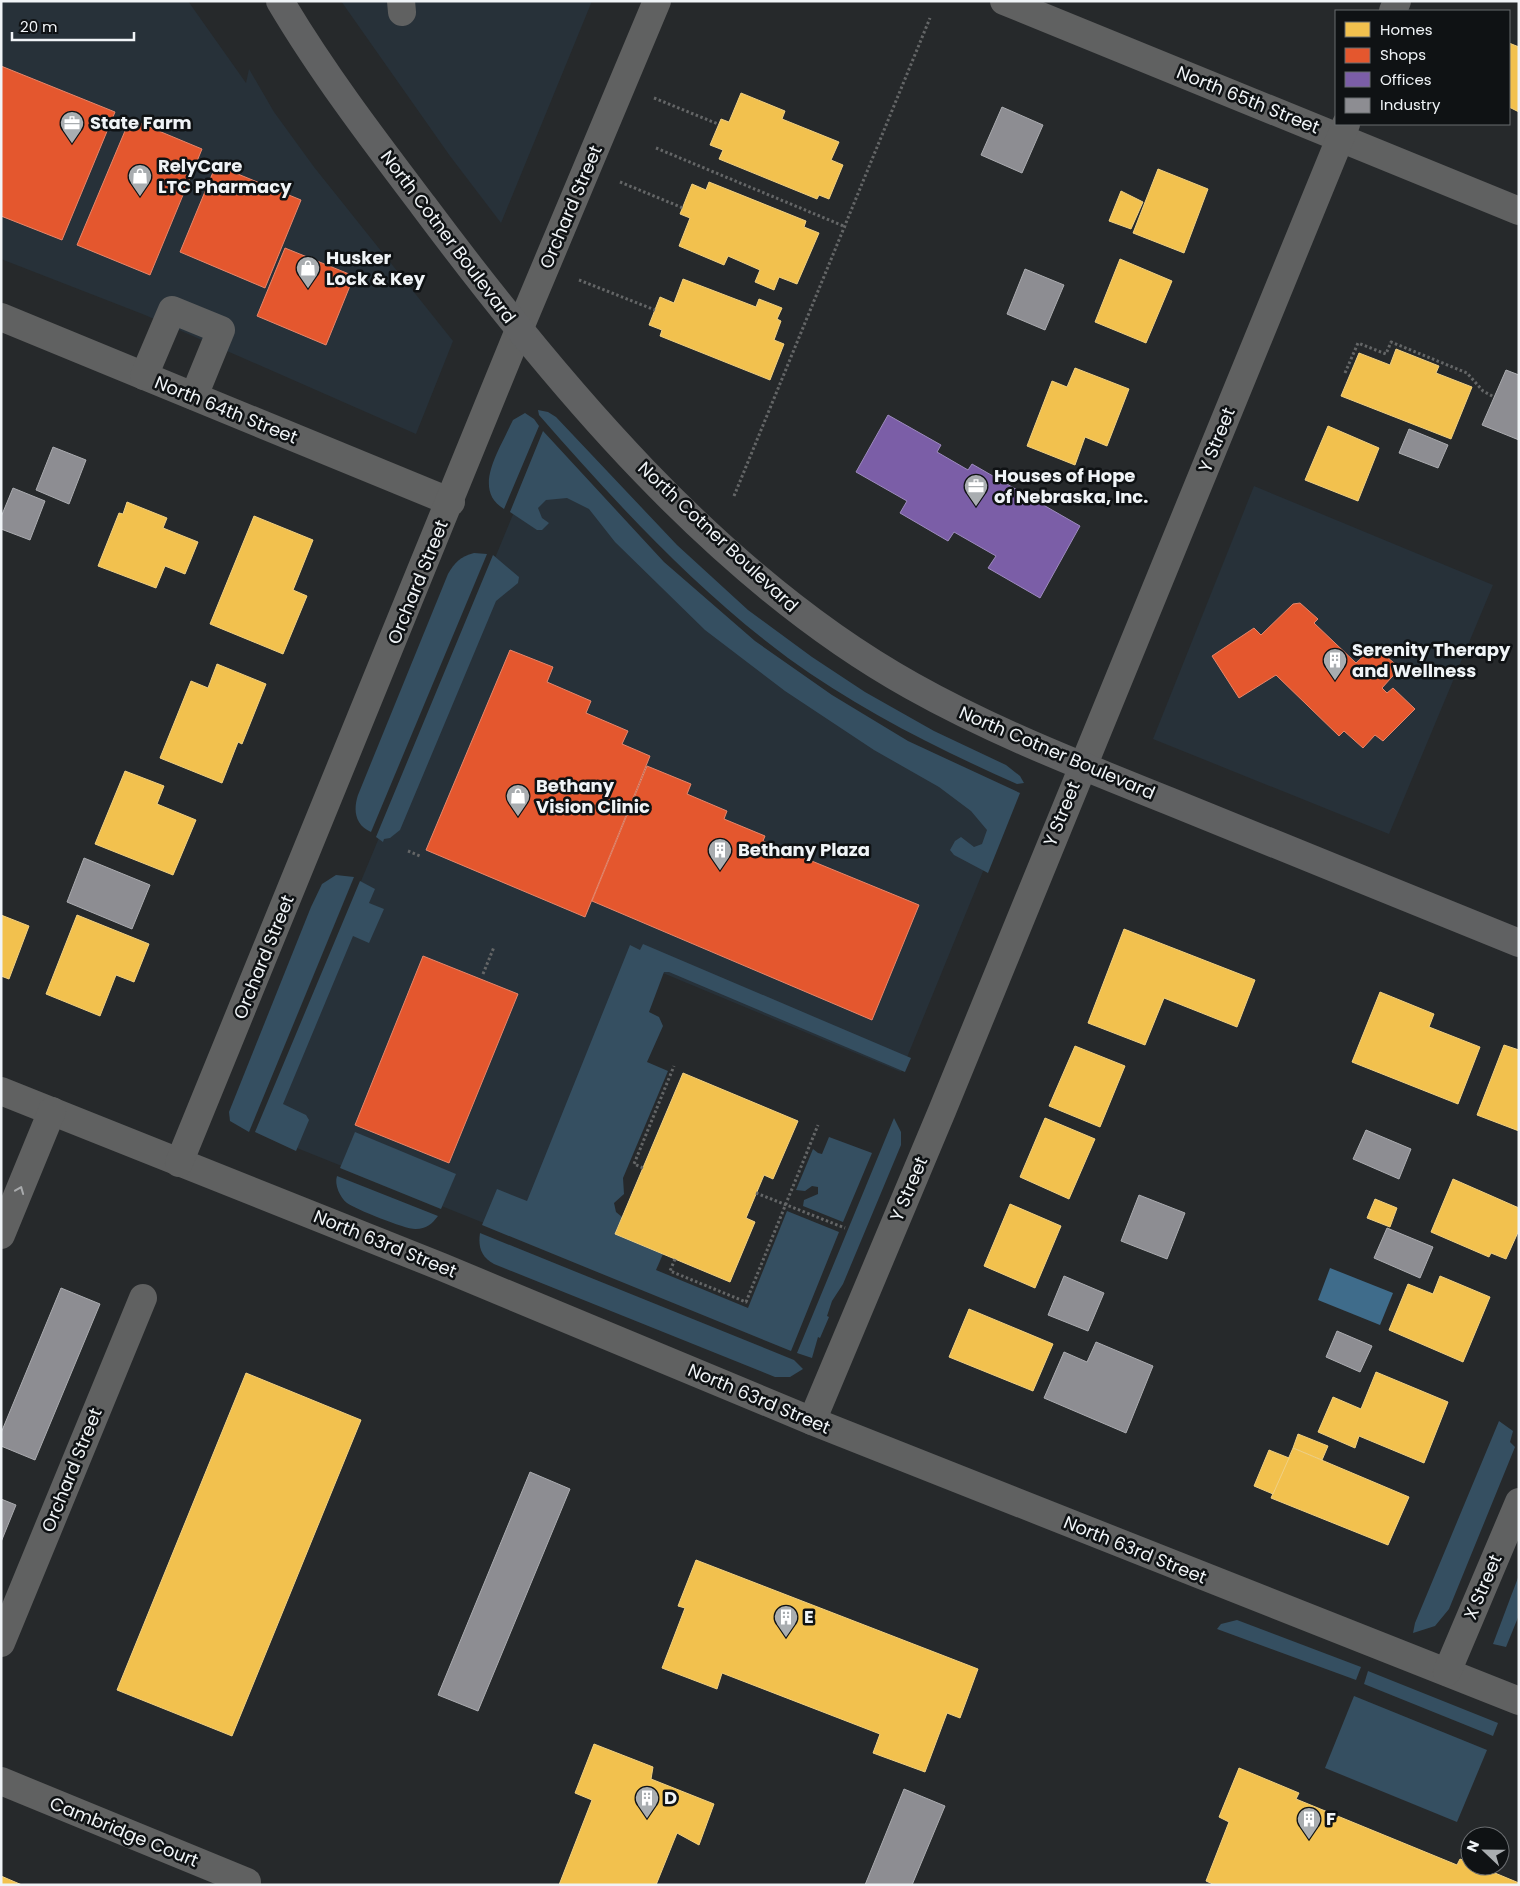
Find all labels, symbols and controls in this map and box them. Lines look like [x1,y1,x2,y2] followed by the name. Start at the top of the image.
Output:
[12,10,135,42] scale bar
[1335,10,1510,125] legend
[20,16,58,37] text: 20 m
[1380,19,1433,40] text: Homes
[1380,44,1426,65] text: Shops
[1173,59,1323,140] street label: North 65th Street
[1380,69,1432,90] text: Offices
[1380,94,1441,115] text: Industry
[59,110,85,144] office icon: State Farm
[90,110,192,135] place label: State Farm
[533,141,608,272] street label: Orchard Street
[375,145,522,328] street label: North Cotner Boulevard
[158,153,292,199] place label: RelyCare LTC Pharmacy
[127,163,153,197] shop icon: RelyCare LTC Pharmacy
[326,245,426,291] place label: Husker Lock & Key
[295,255,321,289] shop icon: Husker Lock & Key
[151,369,301,450] street label: North 64th Street
[1192,404,1241,476] street label: Y Street
[633,456,804,618] street label: North Cotner Boulevard
[994,463,1148,509] place label: Houses of Hope of Nebraska, Inc.
[963,473,989,507] office icon: Houses of Hope of Nebraska, Inc.
[381,516,454,648] street label: Orchard Street
[1352,637,1511,683] place label: Serenity Therapy and Wellness
[1322,647,1348,681] building icon: Serenity Therapy and Wellness
[955,700,1159,805] street label: North Cotner Boulevard
[536,773,650,819] place label: Bethany Vision Clinic
[1037,778,1086,850] street label: Y Street
[505,783,531,817] shop icon: Bethany Vision Clinic
[707,837,733,871] building icon: Bethany Plaza
[738,837,870,862] place label: Bethany Plaza
[227,891,300,1023] street label: Orchard Street
[884,1153,933,1225] street label: Y Street
[13,1186,24,1195] one-way arrow
[310,1203,460,1284] street label: North 63rd Street
[684,1357,834,1440] street label: North 63rd Street
[35,1404,108,1536] street label: Orchard Street
[1060,1509,1210,1590] street label: North 63rd Street
[1458,1550,1507,1623] street label: X Street
[773,1604,799,1638] building icon: E
[804,1604,814,1629] place label: E
[634,1785,660,1819] building icon: D
[664,1785,677,1810] place label: D
[46,1790,202,1873] street label: Cambridge Court
[1296,1806,1322,1840] building icon: F
[1326,1806,1336,1831] place label: F
[1460,1826,1510,1876] north arrow
[1462,1838,1484,1855] text: N

